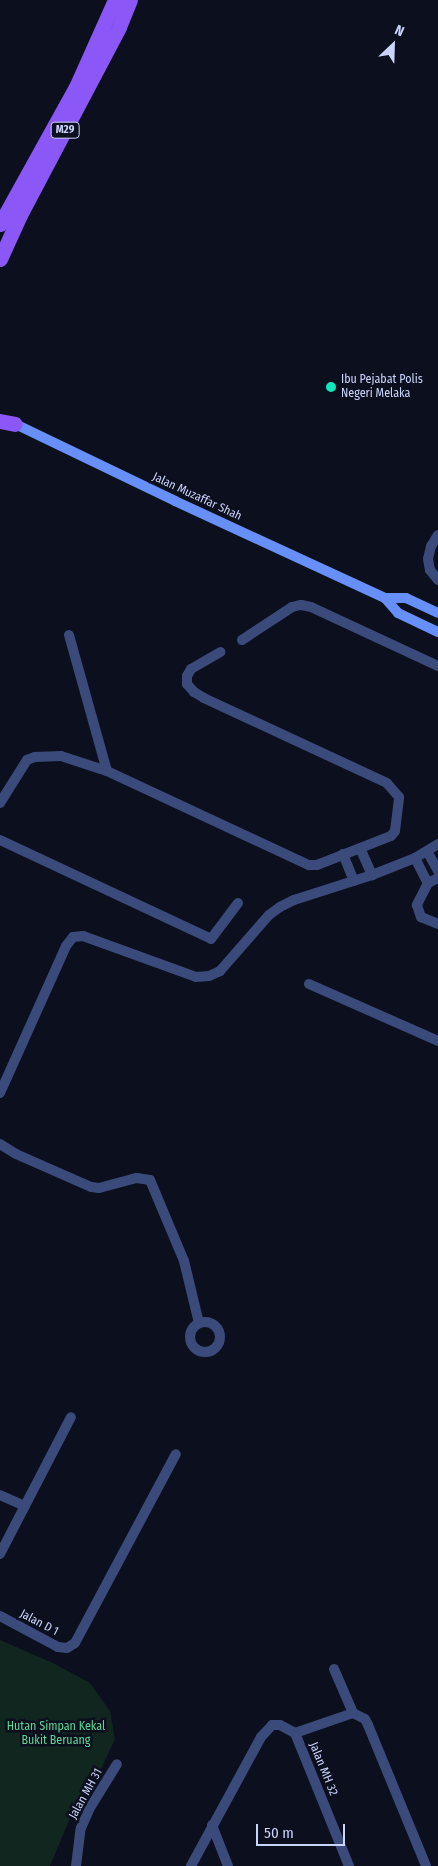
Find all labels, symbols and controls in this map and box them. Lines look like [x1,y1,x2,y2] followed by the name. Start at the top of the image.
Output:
[368,20,418,70] north arrow
[392,21,407,40] text: N
[50,122,80,138] road number: M29
[341,373,423,401] place label: Ibu Pejabat Polis Negeri Melaka
[325,381,337,393] marker: Ibu Pejabat Polis Negeri Melaka
[150,470,244,524] street label: Jalan Muzaffar Shah
[17,1607,61,1639] street label: Jalan D 1
[7,1720,105,1748] park label: Hutan Simpan Kekal Bukit Beruang
[306,1740,340,1798] street label: Jalan MH 32
[66,1766,106,1822] street label: Jalan MH 31
[258,1814,347,1846] scale bar
[264,1824,294,1842] text: 50 m

